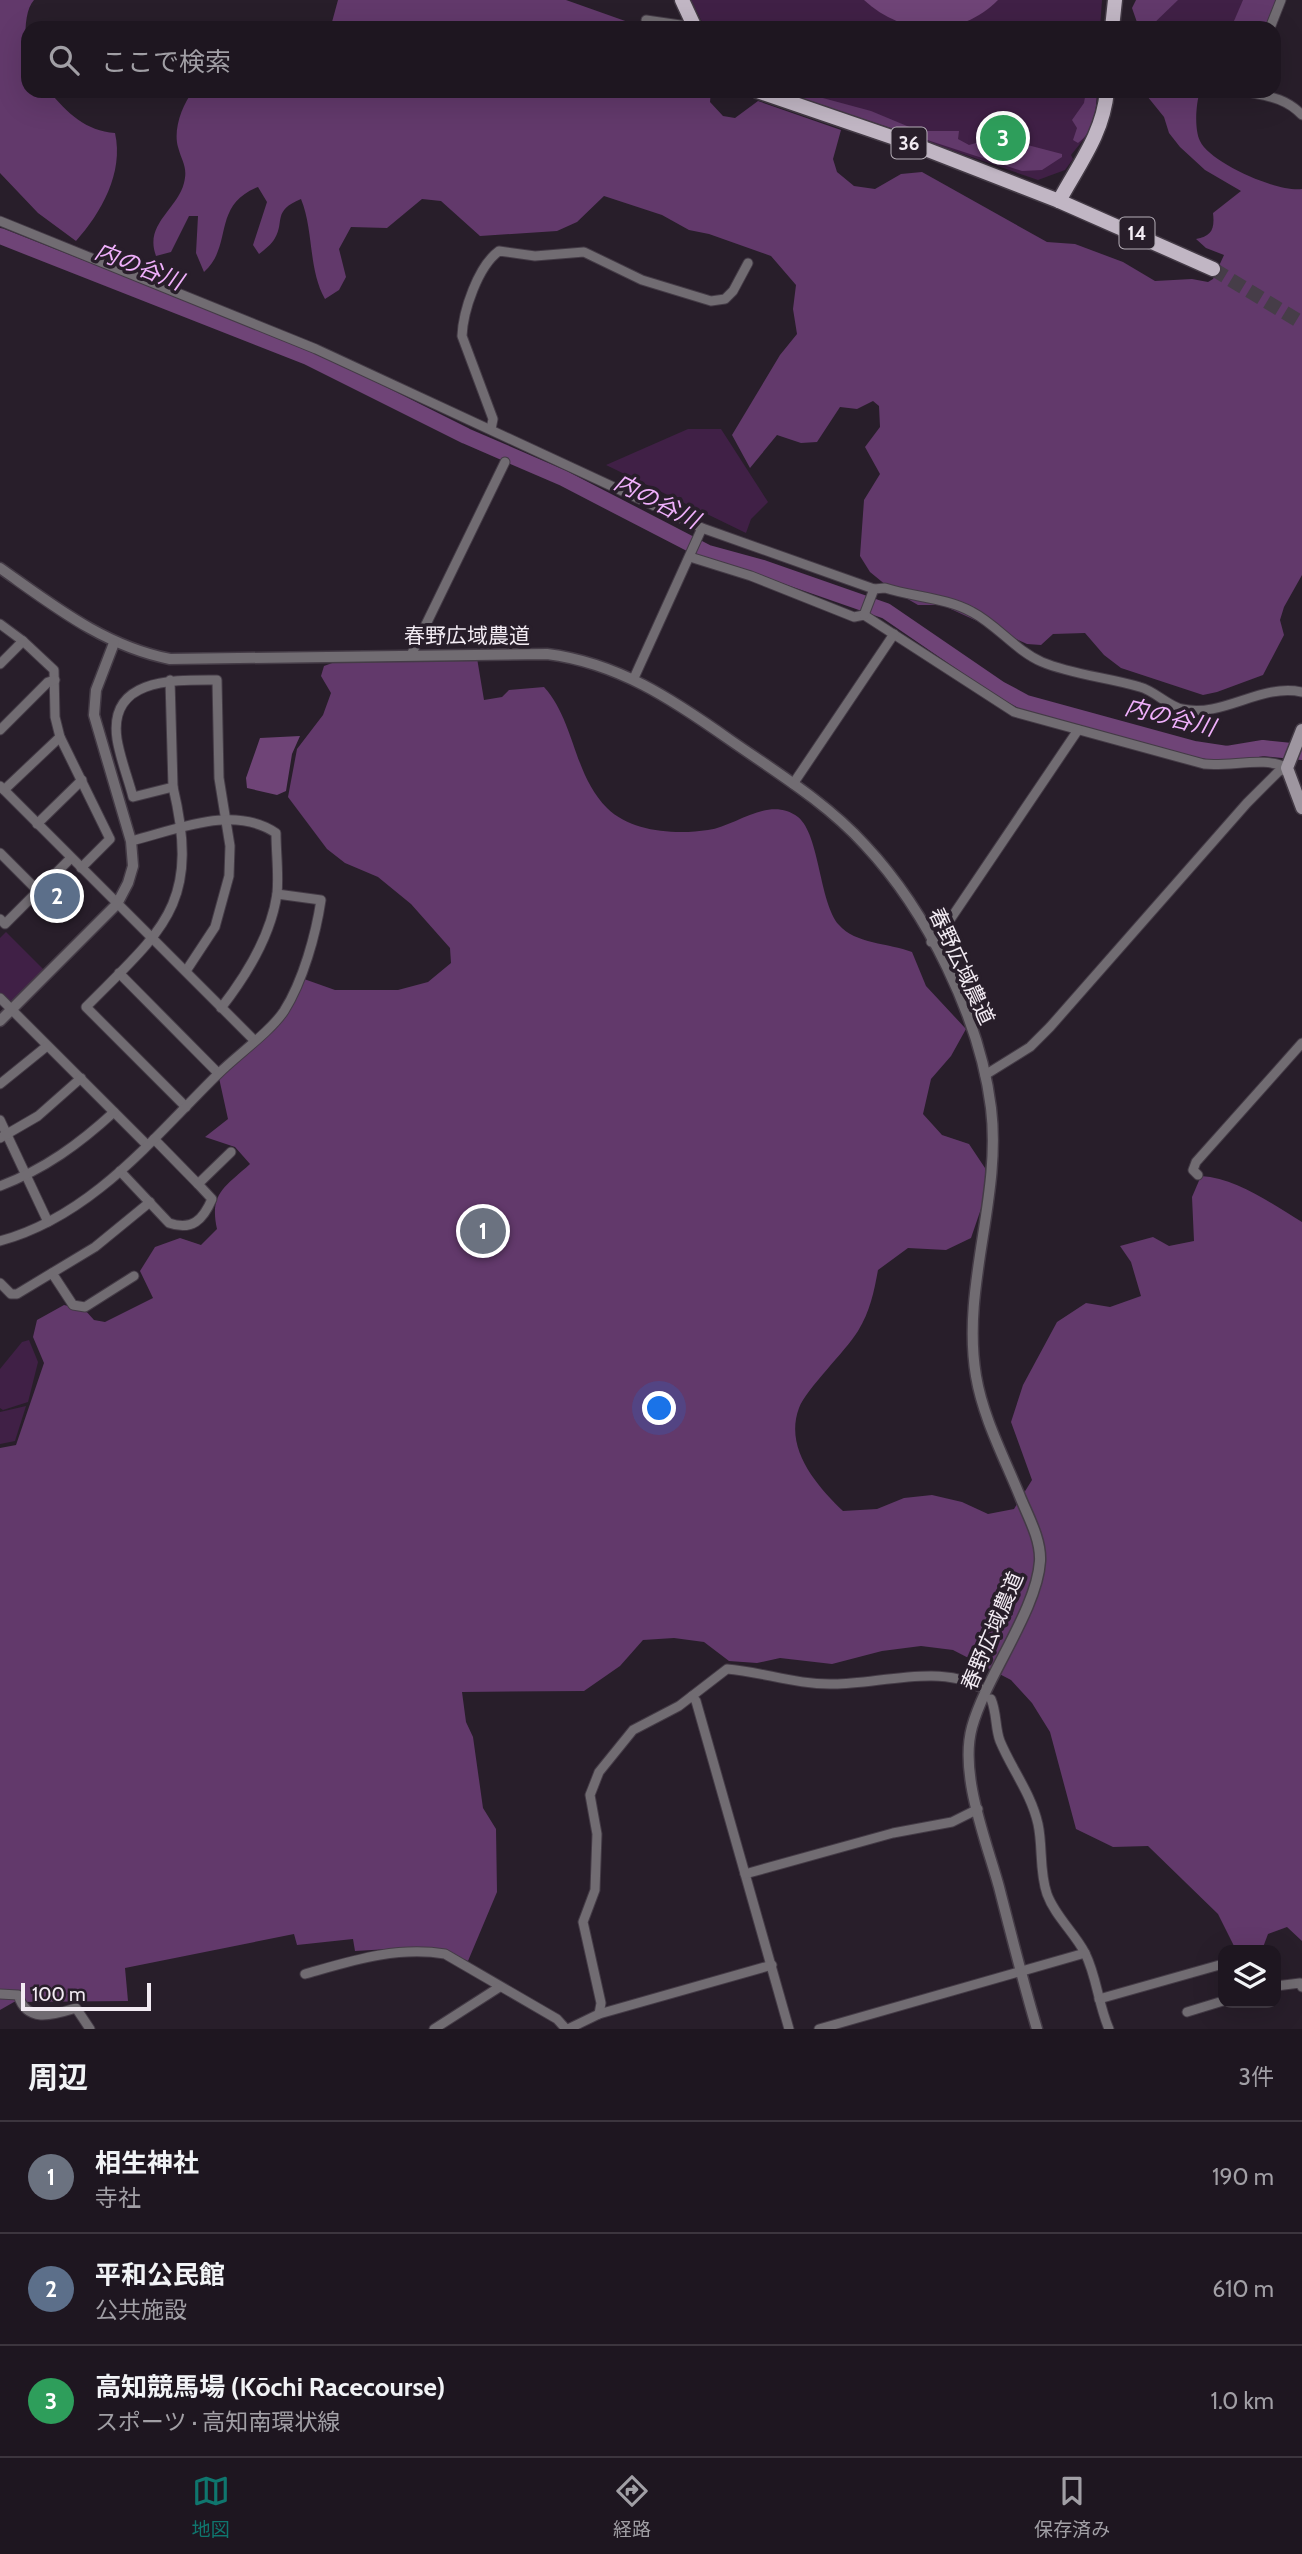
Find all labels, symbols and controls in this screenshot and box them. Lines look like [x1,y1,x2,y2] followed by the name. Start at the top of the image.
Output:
[21,21,1281,98] search box
[45,41,83,79] icon: search
[101,46,231,78] text: ここで検索
[980,112,1026,164] pin: 3
[892,127,926,158] road number: 36
[1120,218,1154,248] road number: 14
[91,236,190,297] water label: 内の谷川
[610,468,707,536] water label: 内の谷川
[404,623,530,648] street label: 春野広域農道
[1122,692,1221,742] water label: 内の谷川
[34,870,80,922] pin: 2
[924,904,1000,1028] street label: 春野広域農道
[460,1205,506,1257] pin: 1
[642,1391,676,1425] your location
[956,1568,1028,1694] street label: 春野広域農道
[1218,1945,1281,2008] map controls
[1218,1945,1281,2008] button: layers
[21,1980,150,2012] scale bar
[32,1983,86,2006] text: 100 m
[28,2059,88,2096] text: 周辺
[1239,2063,1274,2091] text: 3件
[95,2147,199,2179] text: 相生神社
[47,2163,55,2191] text: 1
[1212,2163,1274,2191] text: 190 m
[95,2184,141,2212] text: 寺社
[95,2259,225,2291] text: 平和公民館
[45,2275,57,2303] text: 2
[1212,2275,1274,2303] text: 610 m
[95,2296,187,2324] text: 公共施設
[95,2371,445,2403] text: 高知競馬場 (Kōchi Racecourse)
[45,2387,57,2415] text: 3
[1210,2387,1274,2415] text: 1.0 km
[95,2408,340,2436] text: スポーツ · 高知南環状線
[192,2472,230,2541] tab: 地図
[613,2472,651,2541] tab: 経路
[1034,2472,1110,2541] tab: 保存済み

